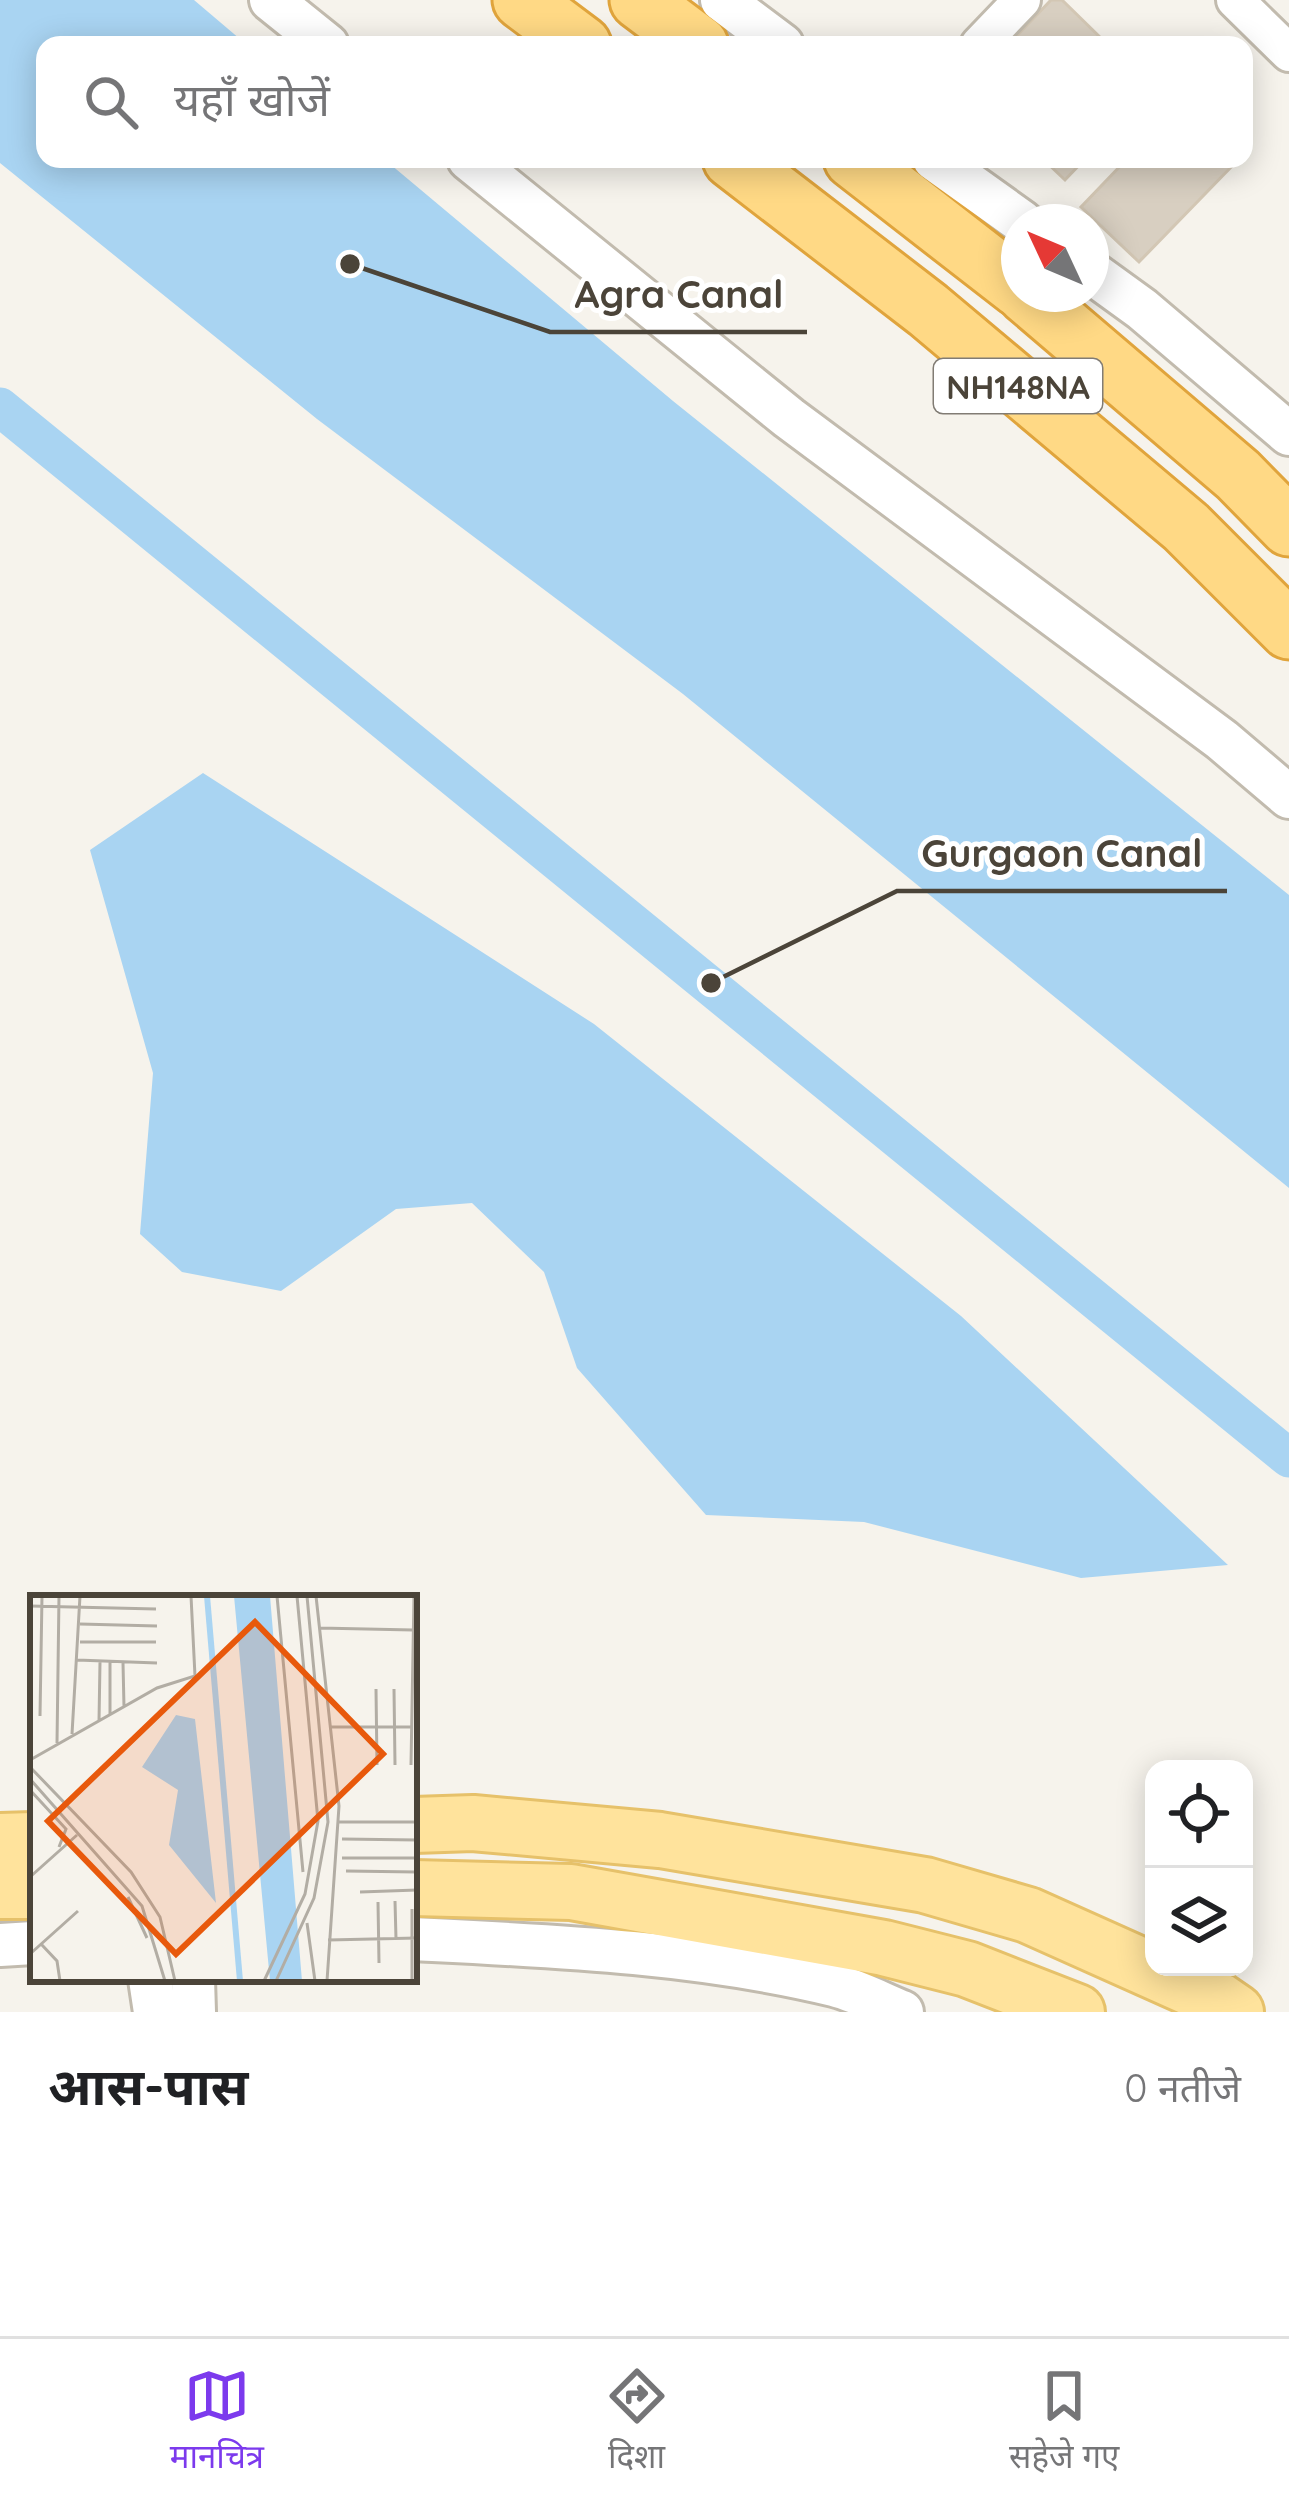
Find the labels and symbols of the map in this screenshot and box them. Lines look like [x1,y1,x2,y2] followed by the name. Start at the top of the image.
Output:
[1001,204,1109,312] north arrow
[550,257,807,332] callout: Agra Canal
[575,269,783,318] text: Agra Canal
[934,359,1102,413] road number: NH148NA
[897,816,1227,891] callout: Gurgaon Canal
[921,828,1203,877] text: Gurgaon Canal
[30,1595,417,1982] inset map

